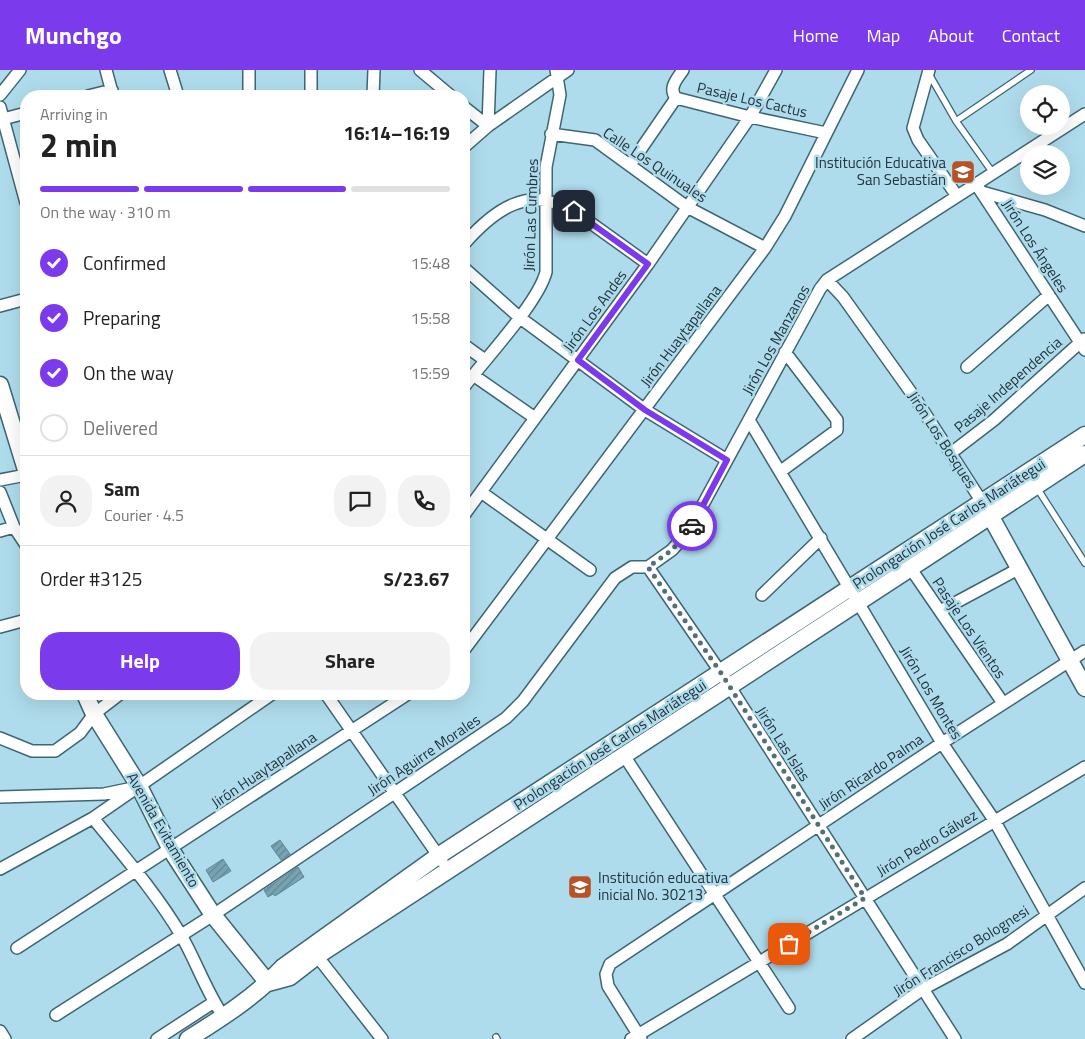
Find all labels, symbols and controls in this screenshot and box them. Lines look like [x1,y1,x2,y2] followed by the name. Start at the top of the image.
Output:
[25,17,122,53] text: Munchgo
[793,22,839,49] text: Home
[867,22,900,49] text: Map
[928,22,974,49] text: About
[1002,22,1060,49] text: Contact
[695,76,810,123] street label: Pasaje Los Cactus
[1020,85,1070,195] map controls
[1020,85,1070,135] button: locate
[40,102,108,126] text: Arriving in
[343,118,450,147] text: 16:14–16:19
[40,121,118,169] text: 2 min
[598,121,712,208] street label: Calle Los Quinuales
[1020,145,1070,195] button: layers
[815,151,946,191] place label: Institución Educativa San Sebastián
[517,158,544,272] street label: Jirón Las Cumbres
[950,159,976,185] school or university icon: Institución Educativa San Sebastián
[553,190,595,232] pin
[996,194,1074,297] street label: Jirón Los Ángeles
[560,197,588,225] icon: home
[40,200,171,224] text: On the way · 310 m
[83,248,166,277] text: Confirmed
[40,249,68,277] icon: check
[411,251,450,275] text: 15:48
[557,265,632,357] street label: Jirón Los Andes
[634,279,727,392] street label: Jirón Huaytapallana
[736,281,815,399] street label: Jirón Los Manzanos
[83,303,160,332] text: Preparing
[40,304,68,332] icon: check
[411,306,450,330] text: 15:58
[949,331,1067,438] street label: Pasaje Independencia
[83,358,174,387] text: On the way
[40,359,68,387] icon: check
[411,361,450,385] text: 15:59
[902,387,983,493] street label: Jirón Los Bosques
[83,413,158,442] text: Delivered
[848,452,1050,595] street label: Prolongación José Carlos Mariátegui
[104,474,140,503] text: Sam
[40,475,92,527] button: person
[334,475,386,527] button: chat
[398,475,450,527] button: phone
[667,501,717,551] courier
[104,503,184,527] text: Courier · 4.5
[678,512,706,540] icon: car
[40,564,142,593] text: Order #3125
[383,564,450,593] text: S/23.67
[927,572,1012,683] street label: Pasaje Los Vientos
[40,632,240,690] button: Help
[250,632,450,690] button: Share
[894,642,968,744] street label: Jirón Los Montes
[509,673,711,816] street label: Prolongación José Carlos Mariátegui
[750,702,816,786] street label: Jirón Las Islas
[363,708,485,801] street label: Jirón Aguirre Morales
[206,725,322,813] street label: Jirón Huaytapallana
[813,728,928,815] street label: Jirón Ricardo Palma
[121,768,206,892] street label: Avenida Evitamiento
[872,803,982,882] street label: Jirón Pedro Gálvez
[598,866,729,906] place label: Institución educativa inicial No. 30213
[567,874,593,900] school or university icon: Institución educativa inicial No. 30213
[888,899,1033,1002] street label: Jirón Francisco Bolognesi
[768,923,810,965] pin
[775,930,803,958] icon: bag

